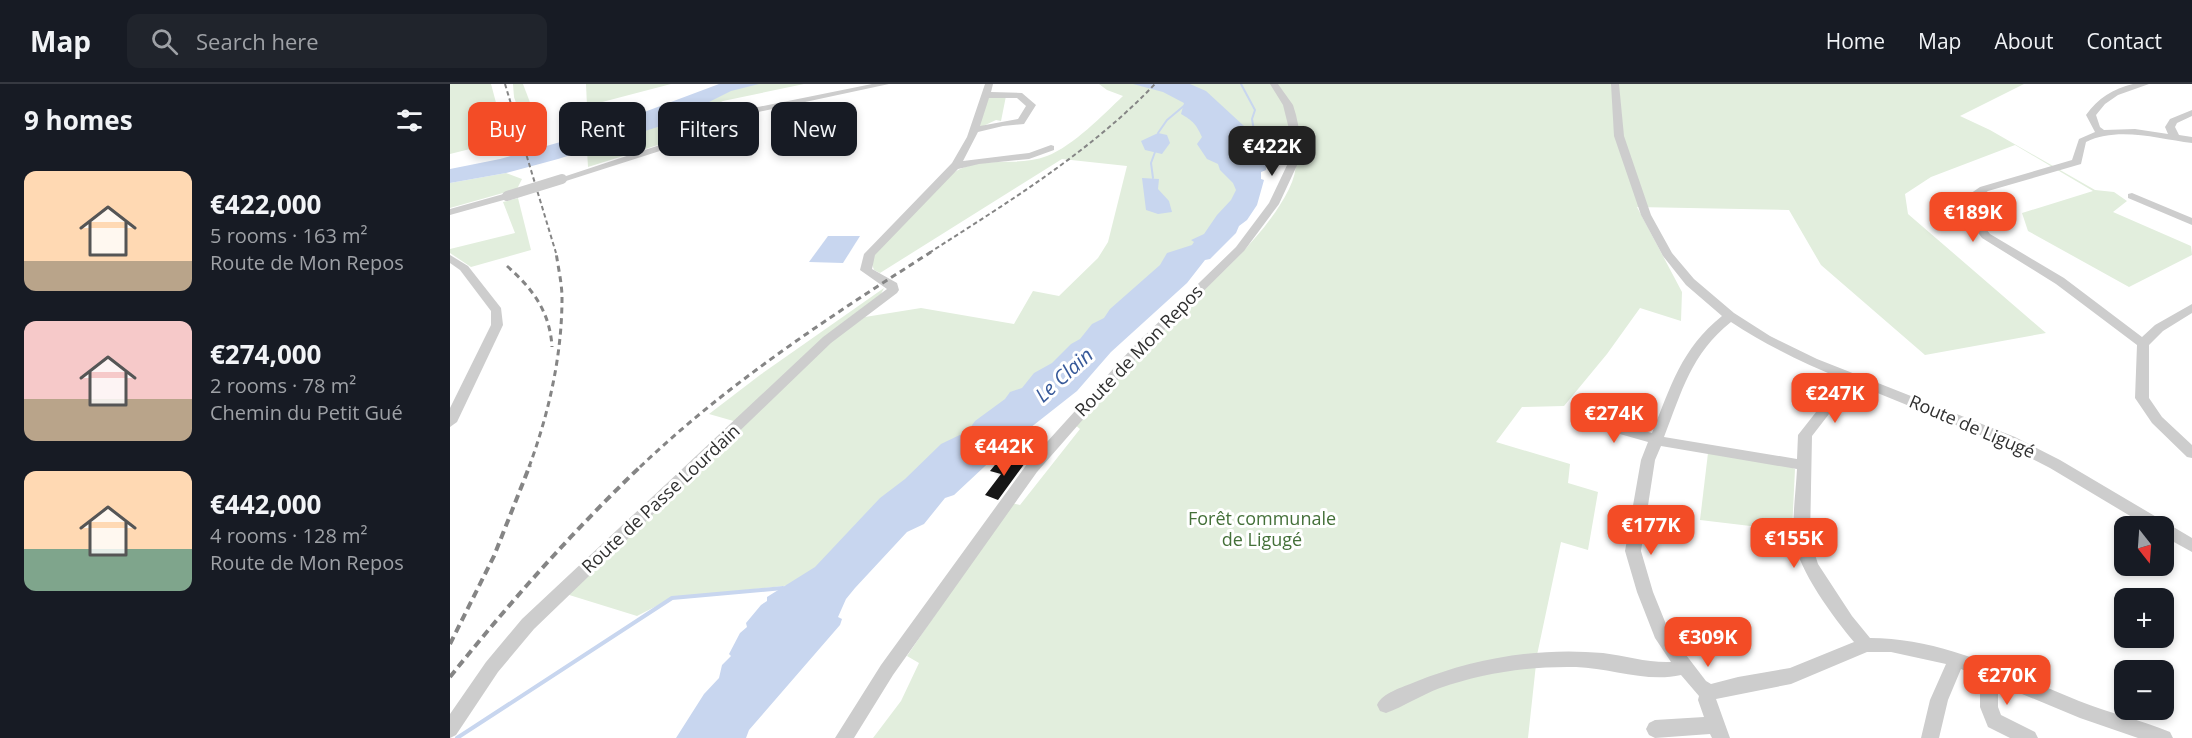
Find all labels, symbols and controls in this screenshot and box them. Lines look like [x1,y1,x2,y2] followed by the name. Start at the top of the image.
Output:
[127,14,547,68] search box
[30,22,91,60] text: Map
[148,25,181,58] icon: search
[196,26,319,56] text: Search here
[1826,27,1885,55] text: Home
[1918,27,1961,55] text: Map
[1994,27,2054,55] text: About
[2087,27,2162,55] text: Contact
[24,102,133,138] text: 9 homes
[468,102,547,156] chip: Buy
[559,102,646,156] chip: Rent
[658,102,759,156] chip: Filters
[771,102,857,156] chip: New
[393,104,426,137] icon: filters
[1230,126,1314,177] pin: €422K
[1242,132,1302,159] text: €422K
[210,186,321,222] text: €422,000
[1931,192,2015,243] pin: €189K
[72,195,144,267] icon: home
[1943,198,2003,225] text: €189K
[210,222,368,249] text: 5 rooms · 163 m²
[210,249,404,276] text: Route de Mon Repos
[1069,279,1207,421] street label: Route de Mon Repos
[210,336,321,372] text: €274,000
[1029,341,1098,408] water label: Le Clain
[72,345,144,417] icon: home
[210,372,356,399] text: 2 rooms · 78 m²
[1793,373,1877,424] pin: €247K
[1805,379,1865,406] text: €247K
[1906,389,2039,463] street label: Route de Ligugé
[1572,393,1656,444] pin: €274K
[210,399,403,426] text: Chemin du Petit Gué
[1584,399,1644,426] text: €274K
[576,419,745,578] street label: Route de Passe Lourdain
[962,426,1046,477] pin: €442K
[974,432,1034,459] text: €442K
[210,486,321,522] text: €442,000
[72,495,144,567] icon: home
[1609,505,1693,556] pin: €177K
[1188,506,1336,551] park label: Forêt communale de Ligugé
[1621,511,1681,538] text: €177K
[2114,516,2174,576] north arrow
[2114,516,2174,720] map controls
[1752,518,1836,569] pin: €155K
[210,522,368,549] text: 4 rooms · 128 m²
[1764,524,1824,551] text: €155K
[210,549,404,576] text: Route de Mon Repos
[2114,588,2174,648] button: +
[1666,617,1750,668] pin: €309K
[1678,623,1738,650] text: €309K
[1965,655,2049,706] pin: €270K
[2114,660,2174,720] button: −
[1977,661,2037,688] text: €270K

